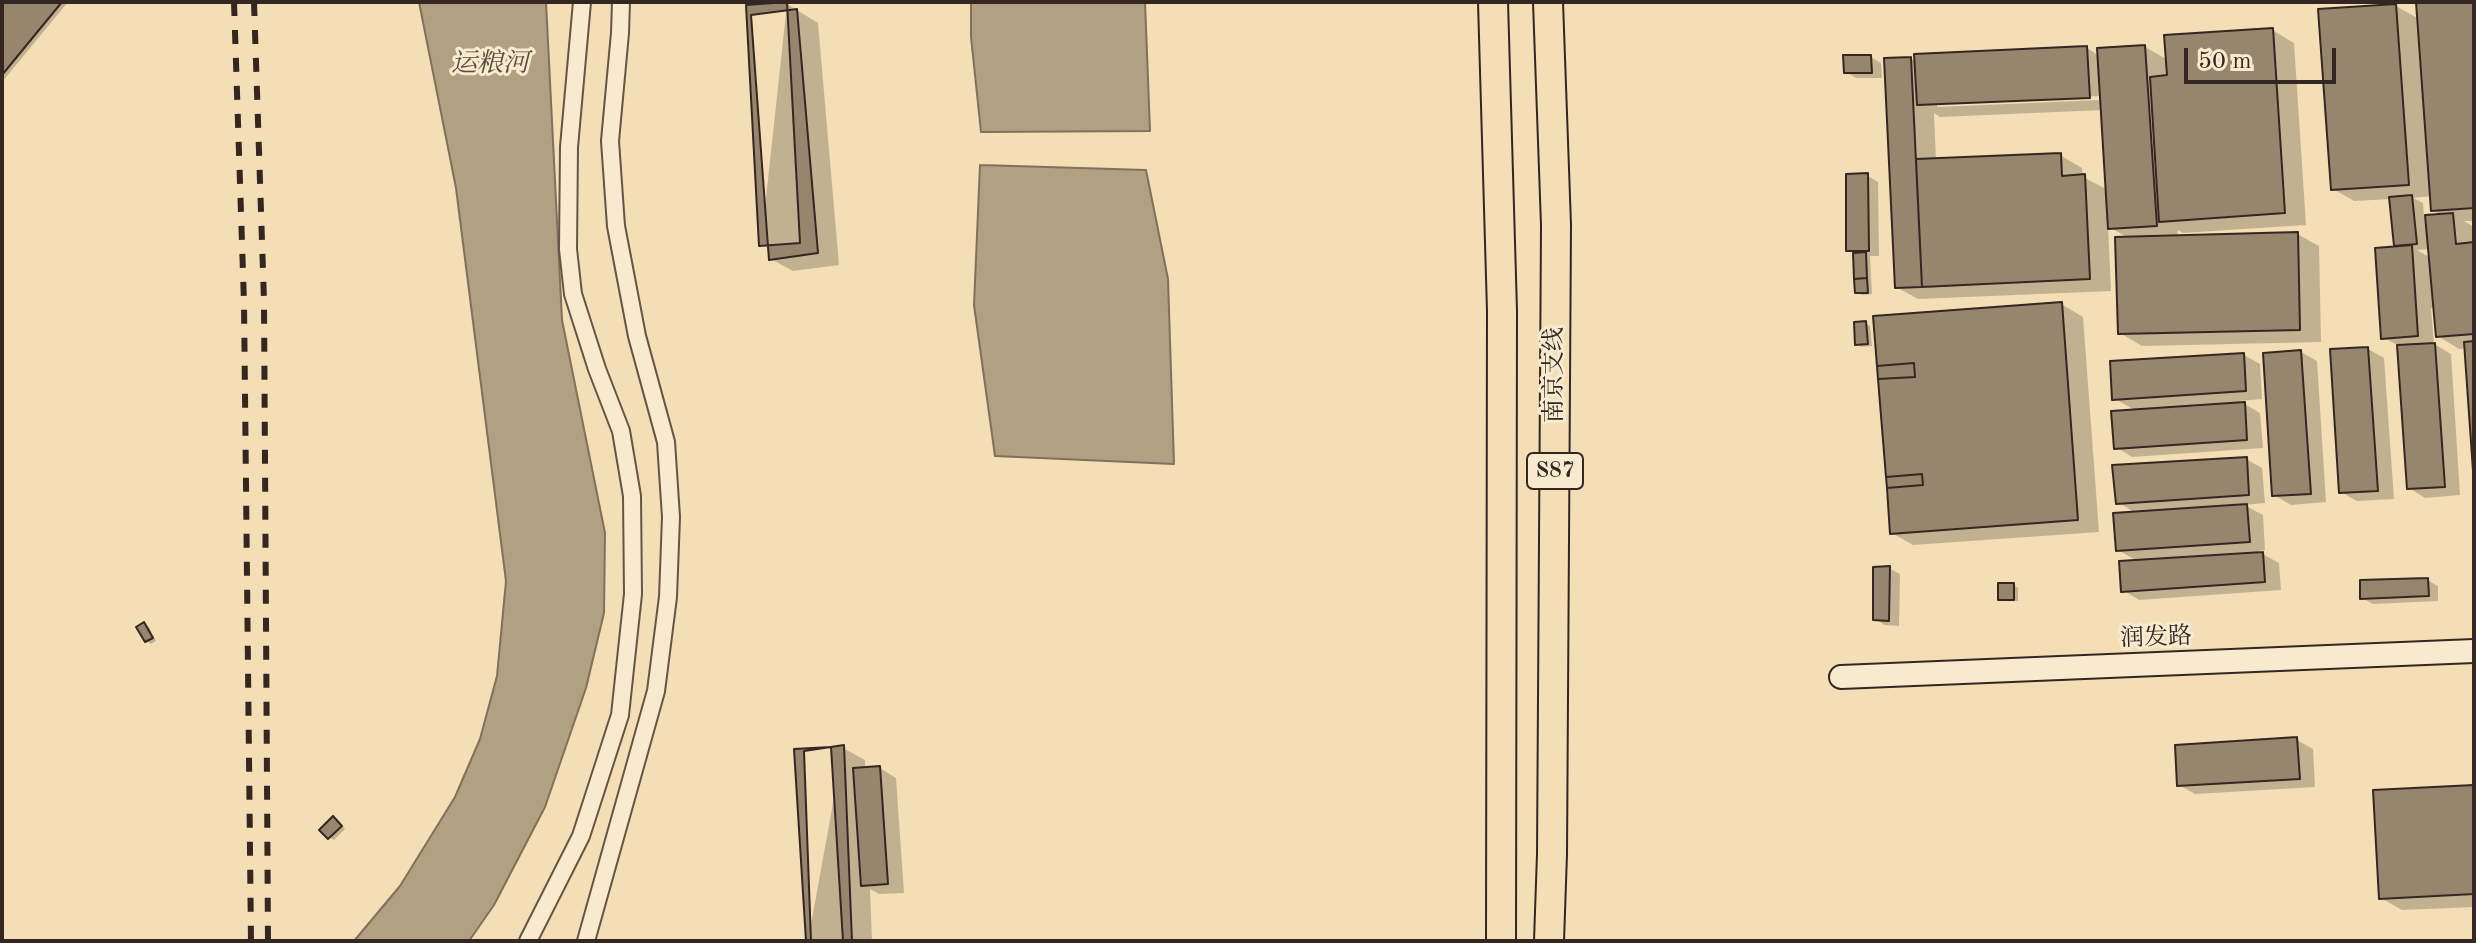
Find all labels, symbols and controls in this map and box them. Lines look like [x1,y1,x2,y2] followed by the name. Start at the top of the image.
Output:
[2188,32,2340,82] scale bar
[451,48,529,80] water label: 运粮河
[2198,50,2252,74] text: 50 m
[1541,327,1569,423] street label: 南京支线
[1527,453,1583,489] road number: S87
[2120,622,2192,654] street label: 润发路

